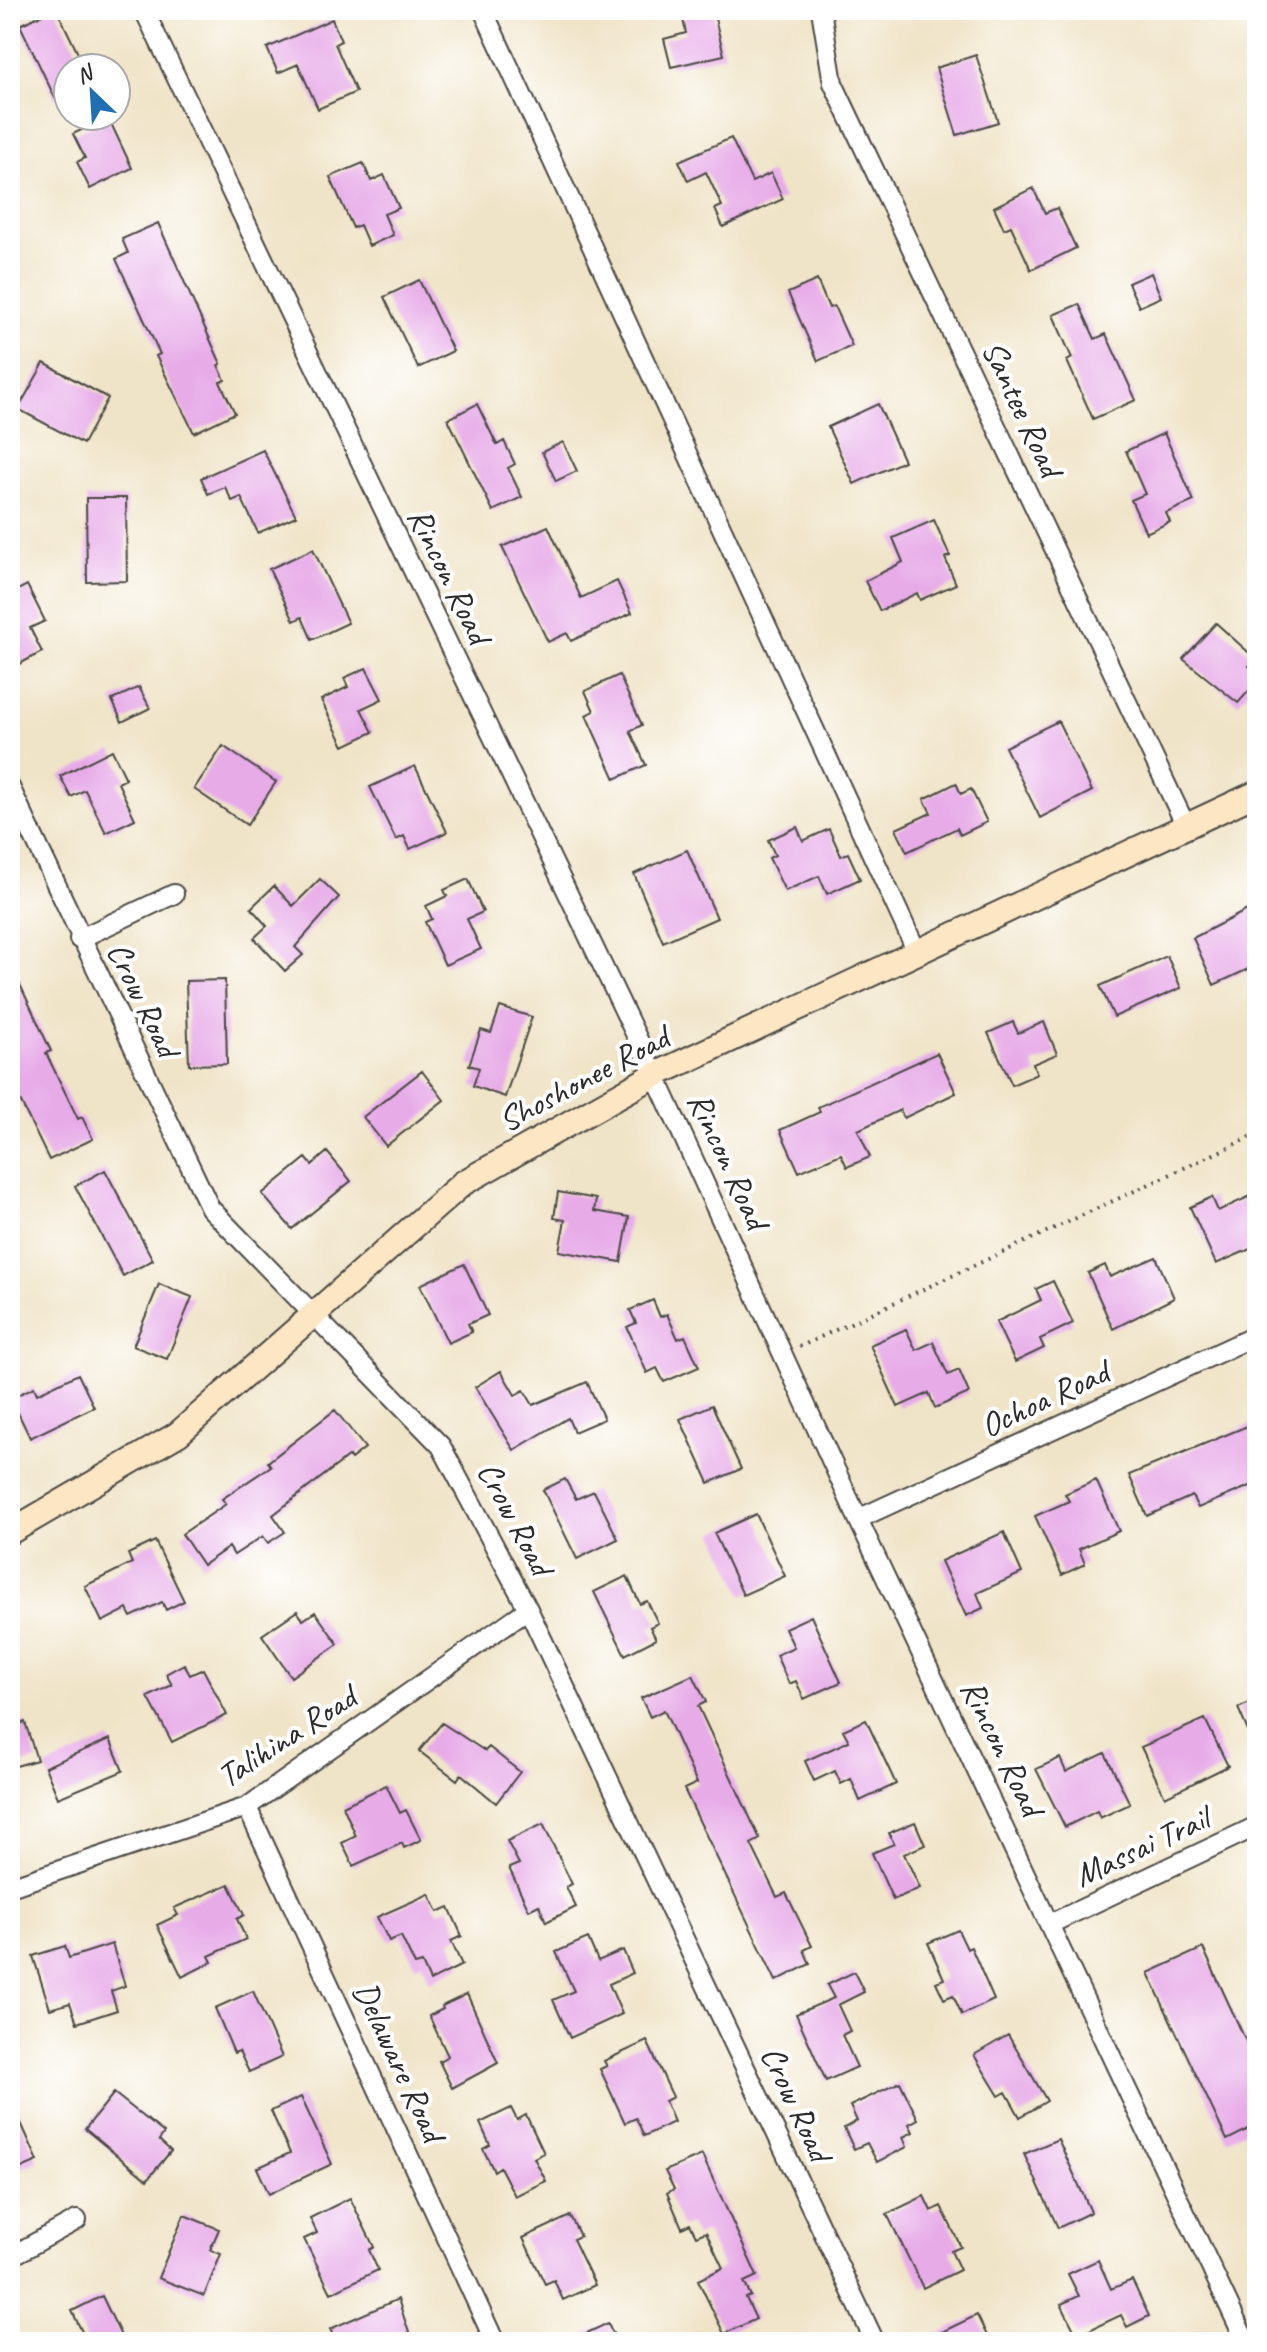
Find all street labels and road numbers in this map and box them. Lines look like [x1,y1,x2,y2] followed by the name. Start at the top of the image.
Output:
[972,333,1075,487] street label: Santee Road
[398,500,503,654] street label: Rincon Road
[97,935,192,1068] street label: Crow Road
[491,1013,680,1141] street label: Shoshonee Road
[678,1085,781,1239] street label: Rincon Road
[973,1348,1119,1447] street label: Ochoa Road
[468,1454,565,1586] street label: Crow Road
[951,1672,1056,1826] street label: Rincon Road
[209,1673,368,1797] street label: Talihina Road
[1067,1794,1221,1896] street label: Massai Trail
[344,1975,457,2152] street label: Delaware Road
[751,2039,844,2172] street label: Crow Road

